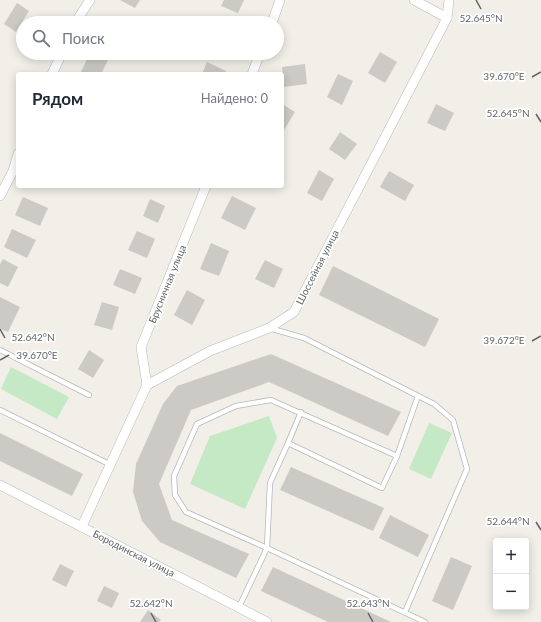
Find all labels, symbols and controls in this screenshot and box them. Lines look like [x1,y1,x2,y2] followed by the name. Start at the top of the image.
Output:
[459,12,503,24] text: 52.645°N
[16,16,284,60] search box
[30,27,52,49] icon: search
[62,29,105,47] text: Поиск
[483,70,525,82] text: 39.670°E
[32,88,83,109] text: Рядом
[201,90,268,106] text: Найдено: 0
[486,107,530,119] text: 52.645°N
[293,228,341,306] street label: Шоссейная улица
[146,243,188,325] street label: Брусничная улица
[11,331,55,343] text: 52.642°N
[483,334,525,346] text: 39.672°E
[16,349,58,361] text: 39.670°E
[486,515,530,527] text: 52.644°N
[91,527,177,579] street label: Бородинская улица
[493,538,529,610] map controls
[493,538,529,574] button: +
[493,574,529,610] button: −
[129,597,173,609] text: 52.642°N
[346,597,390,609] text: 52.643°N

